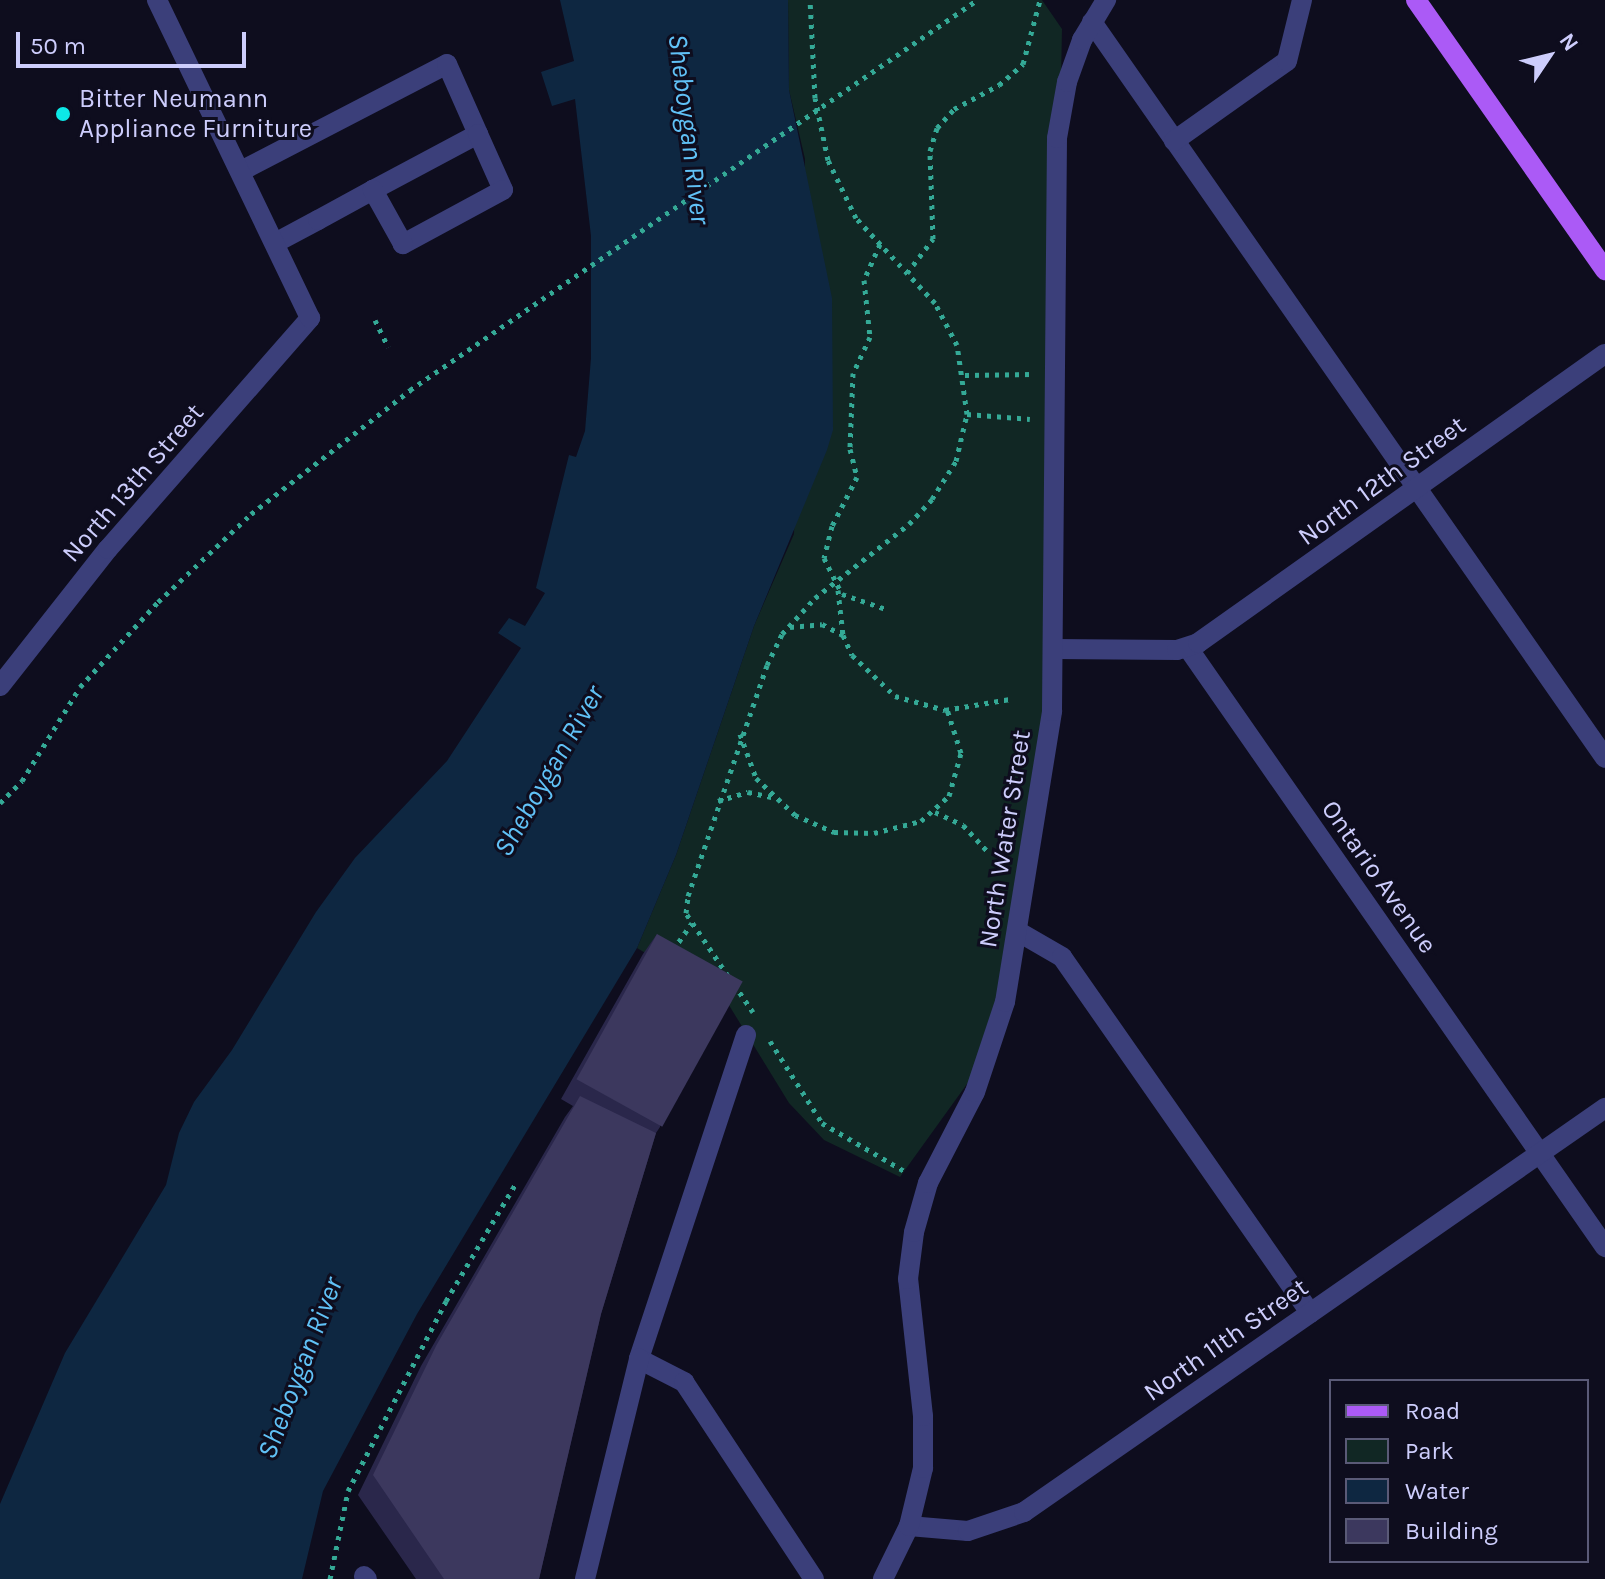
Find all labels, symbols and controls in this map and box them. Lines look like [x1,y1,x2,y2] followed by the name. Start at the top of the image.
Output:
[20,16,250,66] scale bar
[1509,16,1589,96] north arrow
[1553,28,1584,56] text: N
[30,32,86,60] text: 50 m
[661,32,717,226] water label: Sheboygan River
[79,83,312,144] place label: Bitter Neumann Appliance Furniture
[54,105,72,123] marker: Bitter Neumann Appliance Furniture
[56,397,210,569] street label: North 13th Street
[1292,410,1472,552] street label: North 12th Street
[487,680,611,862] water label: Sheboygan River
[972,728,1038,950] street label: North Water Street
[1315,794,1443,960] street label: Ontario Avenue
[1138,1272,1314,1408] street label: North 11th Street
[250,1273,350,1463] water label: Sheboygan River
[1329,1379,1589,1563] legend
[1405,1397,1460,1425] text: Road
[1405,1437,1454,1465] text: Park
[1405,1477,1469,1505] text: Water
[1405,1517,1498,1545] text: Building

